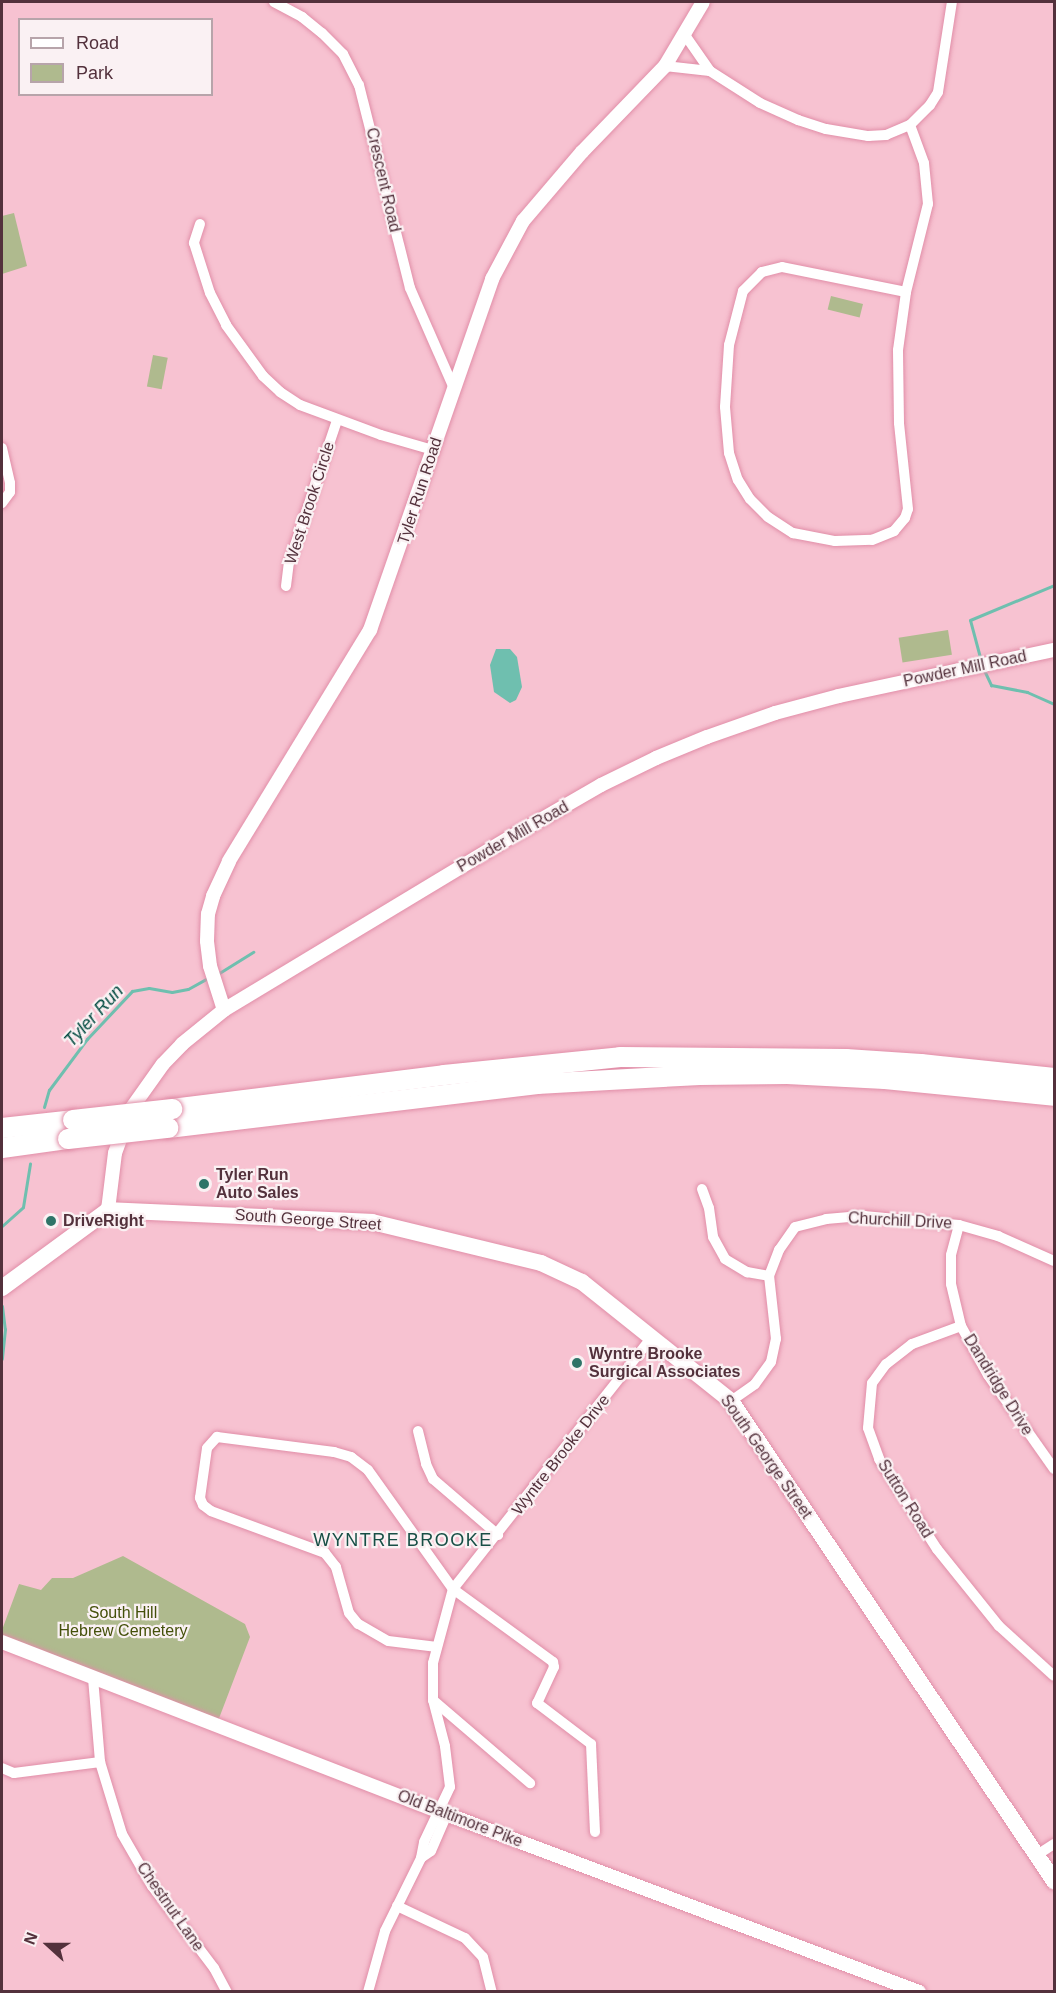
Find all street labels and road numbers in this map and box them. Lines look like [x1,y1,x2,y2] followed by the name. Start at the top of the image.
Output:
[362,126,404,234] street label: Crescent Road
[394,435,446,547] street label: Tyler Run Road
[281,439,339,567] street label: West Brook Circle
[902,647,1028,691] street label: Powder Mill Road
[454,797,572,877] street label: Powder Mill Road
[234,1205,382,1235] street label: South George Street
[848,1209,952,1233] street label: Churchill Drive
[959,1331,1037,1439] street label: Dandridge Drive
[508,1391,614,1519] street label: Wyntre Brooke Drive
[716,1391,816,1523] street label: South George Street
[873,1456,937,1542] street label: Sutton Road
[395,1786,525,1852] street label: Old Baltimore Pike
[132,1859,208,1955] street label: Chestnut Lane

